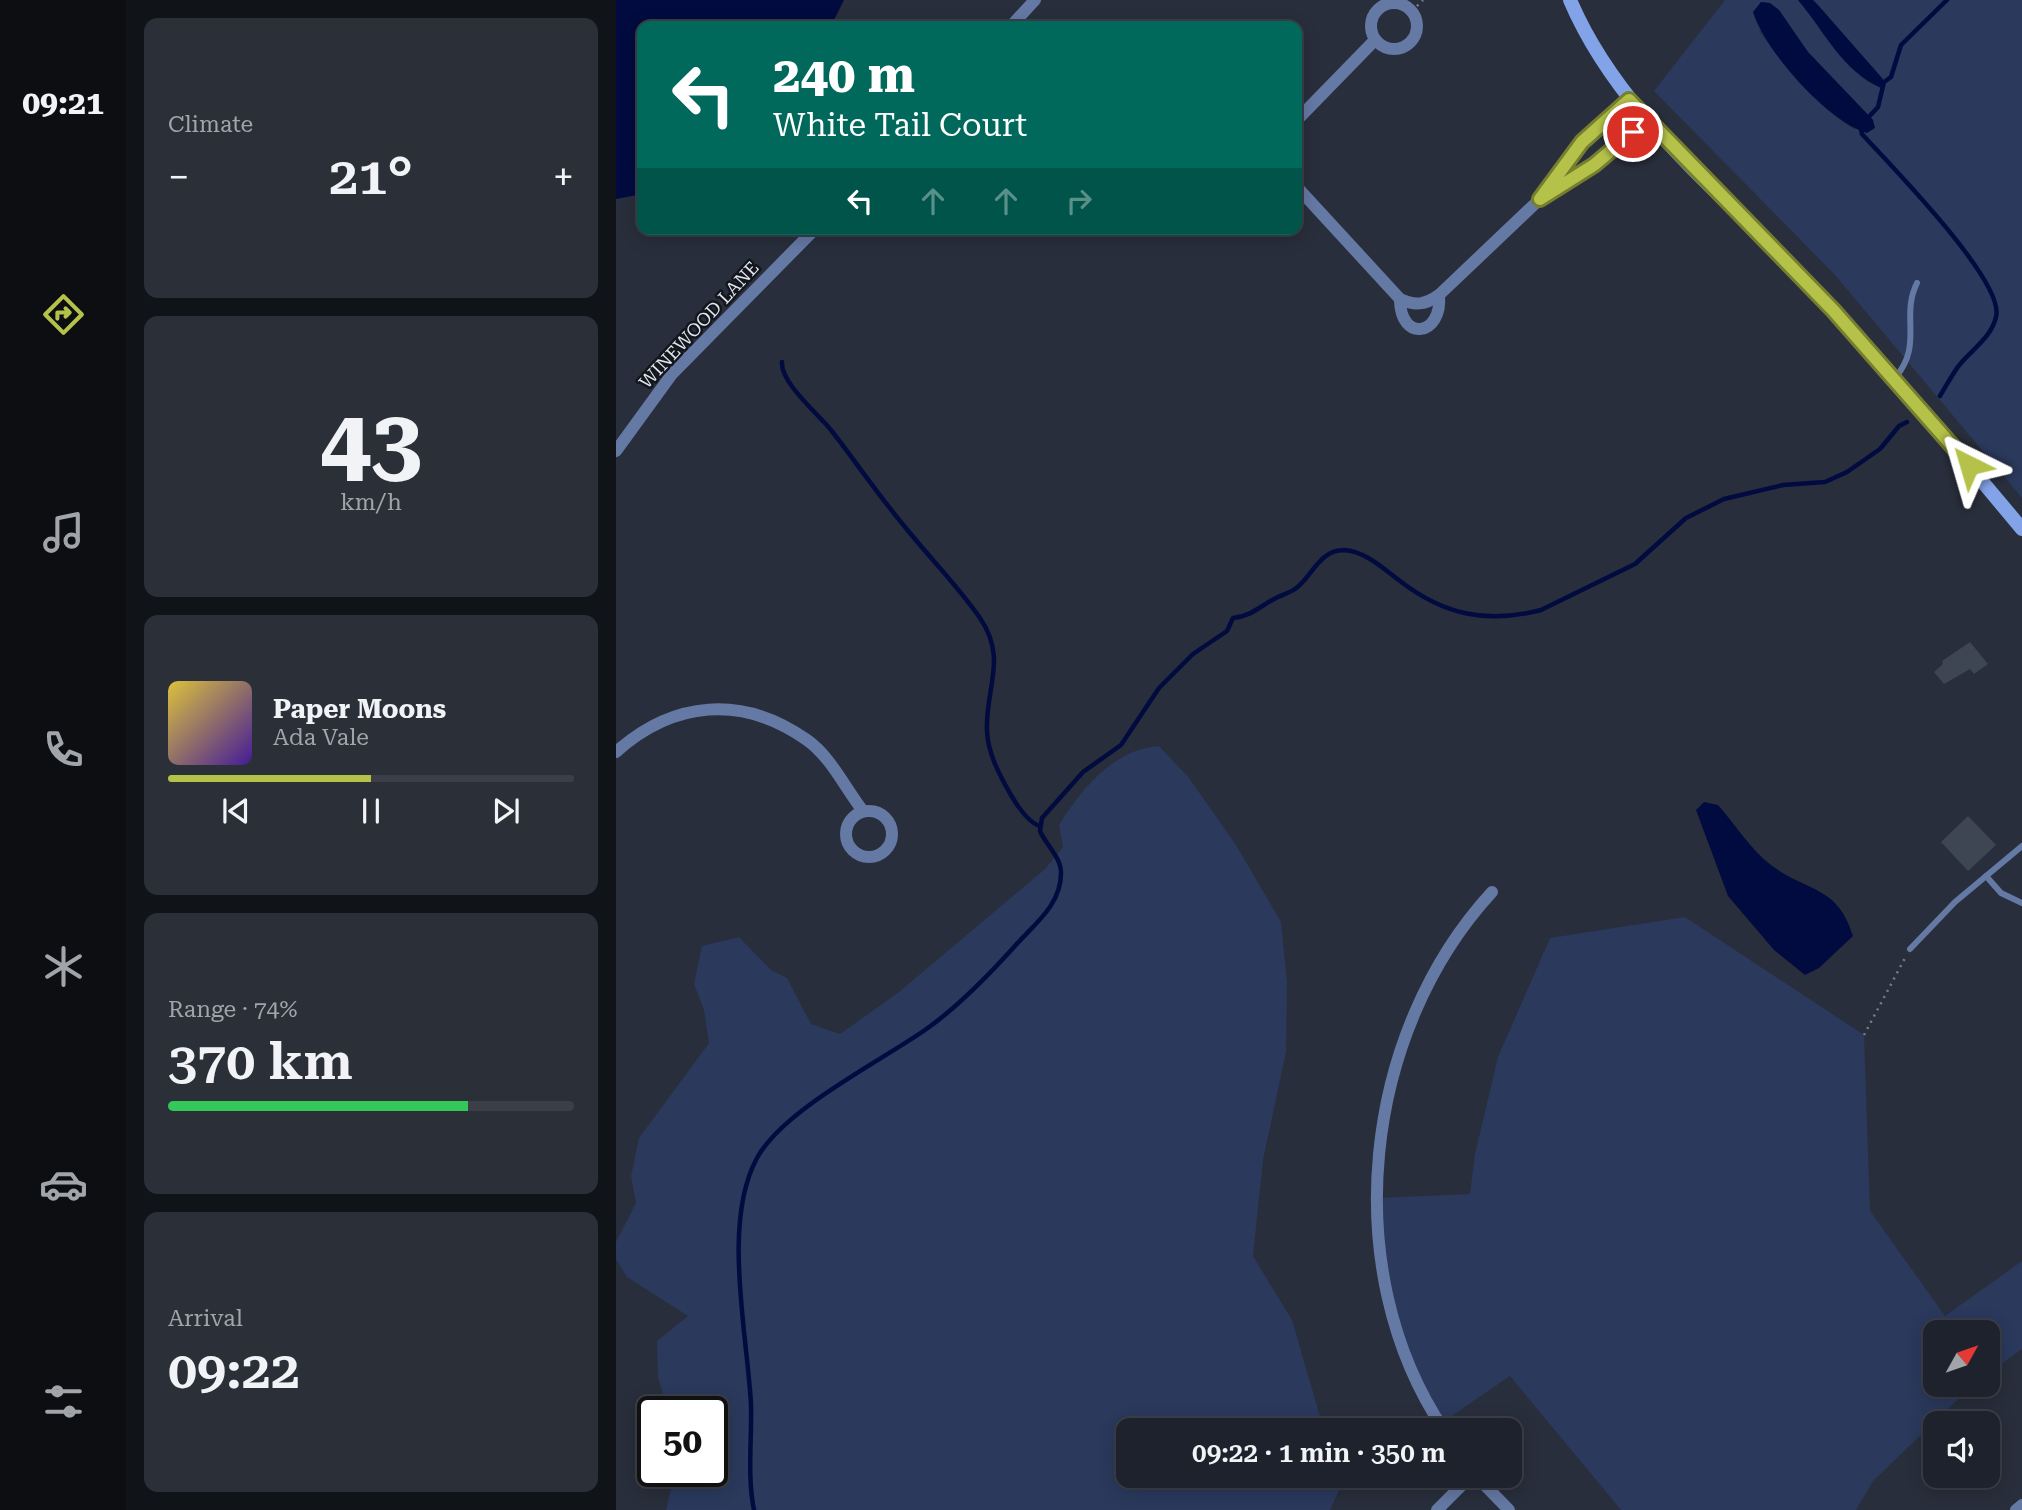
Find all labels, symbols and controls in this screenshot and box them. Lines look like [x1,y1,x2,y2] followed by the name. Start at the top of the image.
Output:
[773,47,915,104] text: 240 m
[658,49,749,140] icon: left
[22,84,104,122] text: 09:21
[1603,102,1663,162] pin
[773,106,1027,144] text: White Tail Court
[168,111,253,138] text: Climate
[1614,113,1652,151] icon: arrive
[329,146,413,207] text: 21°
[168,155,189,199] text: −
[553,155,574,199] text: +
[841,182,879,220] icon: left
[914,182,952,220] icon: ahead
[987,182,1025,220] icon: ahead
[1060,182,1098,220] icon: right
[634,257,763,392] street label: WINEWOOD LANE
[39,290,88,339] icon: directions
[320,390,422,496] text: 43
[1932,428,2006,502] position arrow
[340,489,402,516] text: km/h
[39,508,88,557] icon: music
[273,694,446,724] text: Paper Moons
[273,724,369,751] text: Ada Vale
[39,725,88,774] icon: phone
[217,792,255,830] icon: previous
[352,792,390,830] icon: pause
[487,792,525,830] icon: next
[39,942,88,991] icon: climate
[168,996,297,1023] text: Range · 74%
[168,1031,353,1092] text: 370 km
[39,1160,88,1209] icon: car
[168,1305,243,1332] text: Arrival
[1923,1320,2000,1396] north arrow
[1923,1320,2000,1488] map controls
[168,1340,300,1401] text: 09:22
[39,1377,88,1426] icon: filters
[637,1396,728,1487] speed limit sign: 50
[1923,1411,2000,1488] button: sound
[1192,1438,1446,1468] text: 09:22 · 1 min · 350 m

